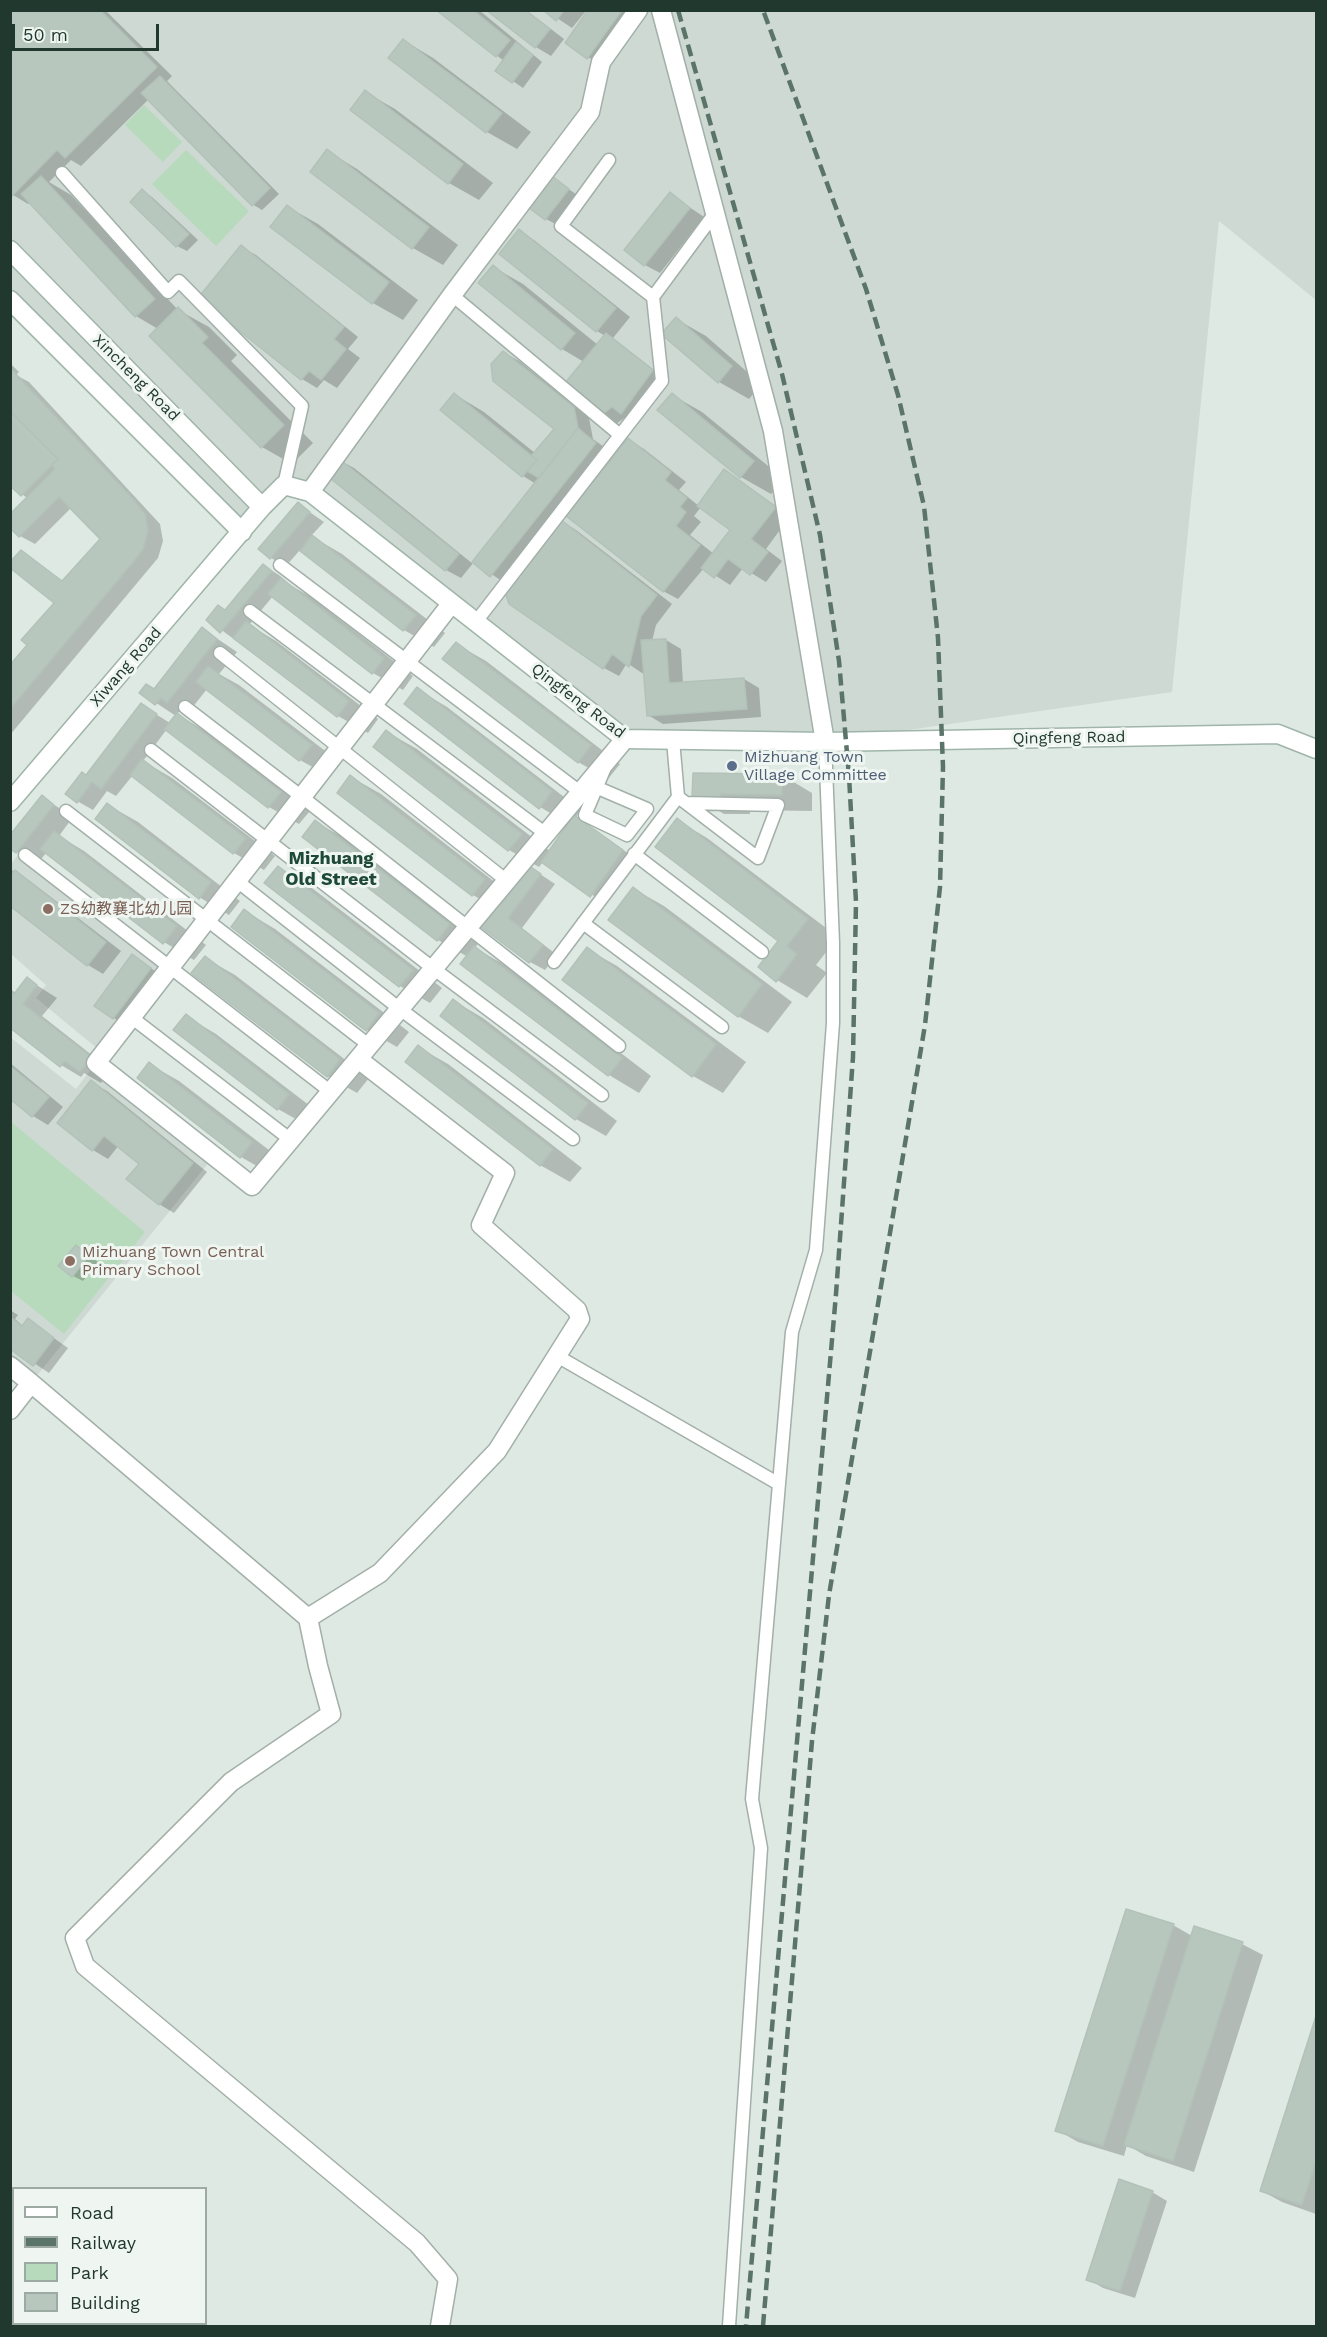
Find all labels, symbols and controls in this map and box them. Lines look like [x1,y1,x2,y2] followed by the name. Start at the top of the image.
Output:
[15,12,162,50] scale bar
[23,24,68,45] text: 50 m
[89,331,183,425] street label: Xincheng Road
[86,623,166,711] street label: Xiwang Road
[527,659,629,743] street label: Qingfeng Road
[1012,727,1126,749] street label: Qingfeng Road
[744,747,887,785] place label: Mizhuang Town Village Committee
[725,759,739,773] marker: Mizhuang Town Village Committee
[285,848,377,890] district label: Mizhuang Old Street
[60,899,192,919] place label: ZS幼教襄北幼儿园
[41,902,55,916] marker: ZS幼教襄北幼儿园
[82,1242,264,1280] place label: Mizhuang Town Central Primary School
[63,1254,77,1268] marker: Mizhuang Town Central Primary School
[12,2187,207,2325] legend
[70,2202,114,2223] text: Road
[70,2232,136,2253] text: Railway
[70,2262,109,2283] text: Park
[70,2292,140,2313] text: Building

